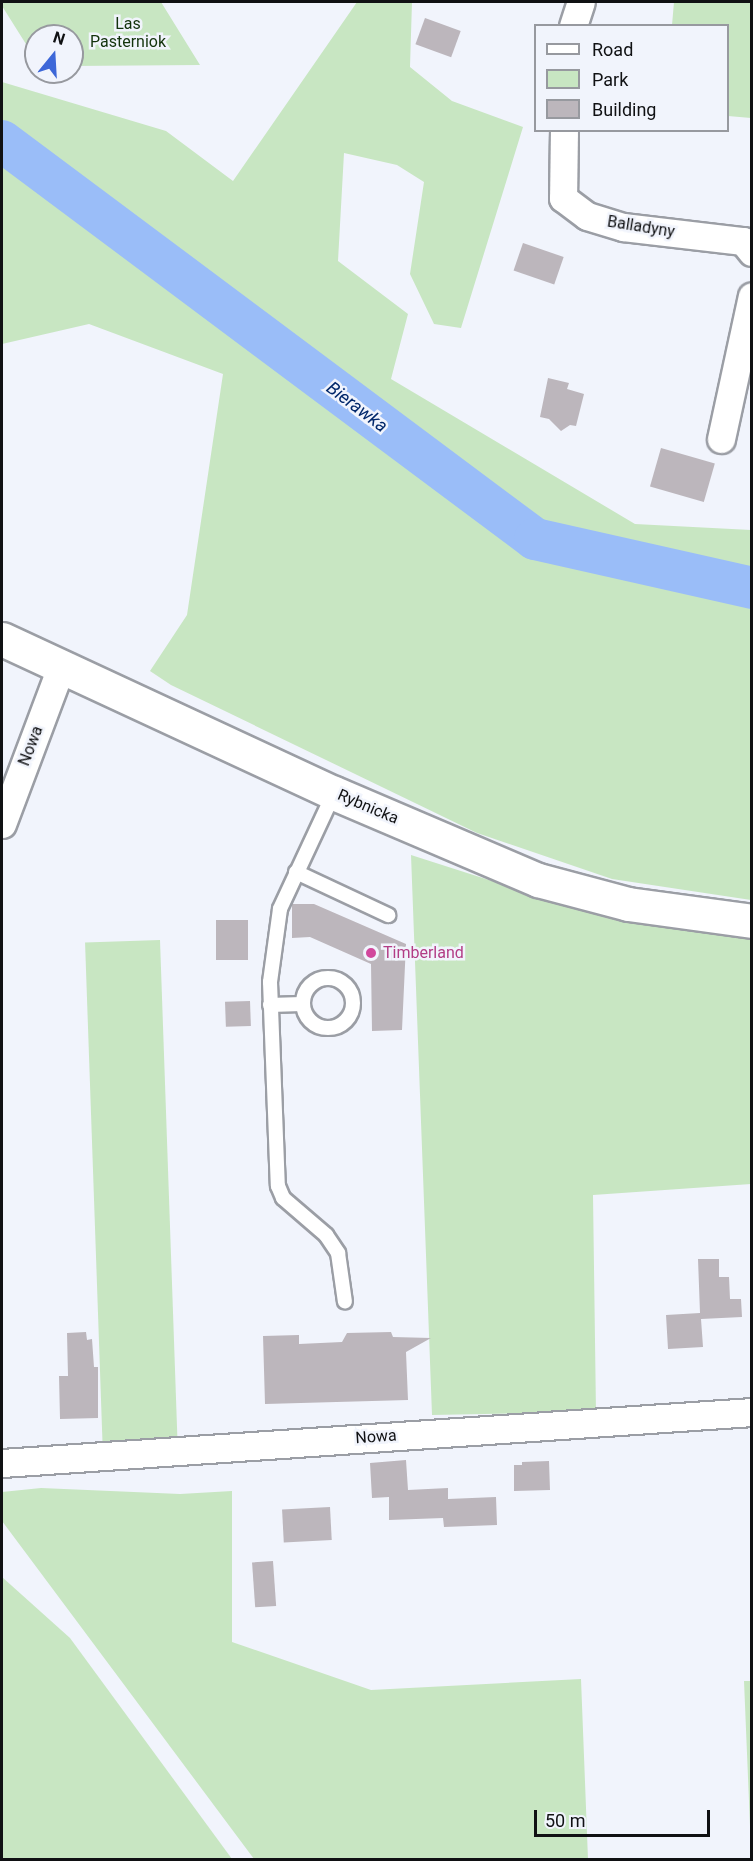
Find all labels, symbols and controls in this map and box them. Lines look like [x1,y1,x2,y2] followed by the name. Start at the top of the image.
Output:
[90,14,166,52] park label: Las Pasterniok
[24,24,84,84] north arrow
[534,24,729,132] legend
[51,28,67,49] text: N
[592,39,633,60] text: Road
[592,69,628,90] text: Park
[592,99,656,120] text: Building
[606,212,676,242] street label: Balladyny
[322,377,392,437] water label: Bierawka
[15,723,47,769] street label: Nowa
[335,786,401,828] street label: Rybnicka
[383,943,464,963] place label: Timberland
[364,946,378,960] marker: Timberland
[355,1426,397,1448] street label: Nowa
[537,1798,712,1836] scale bar
[545,1810,585,1831] text: 50 m

